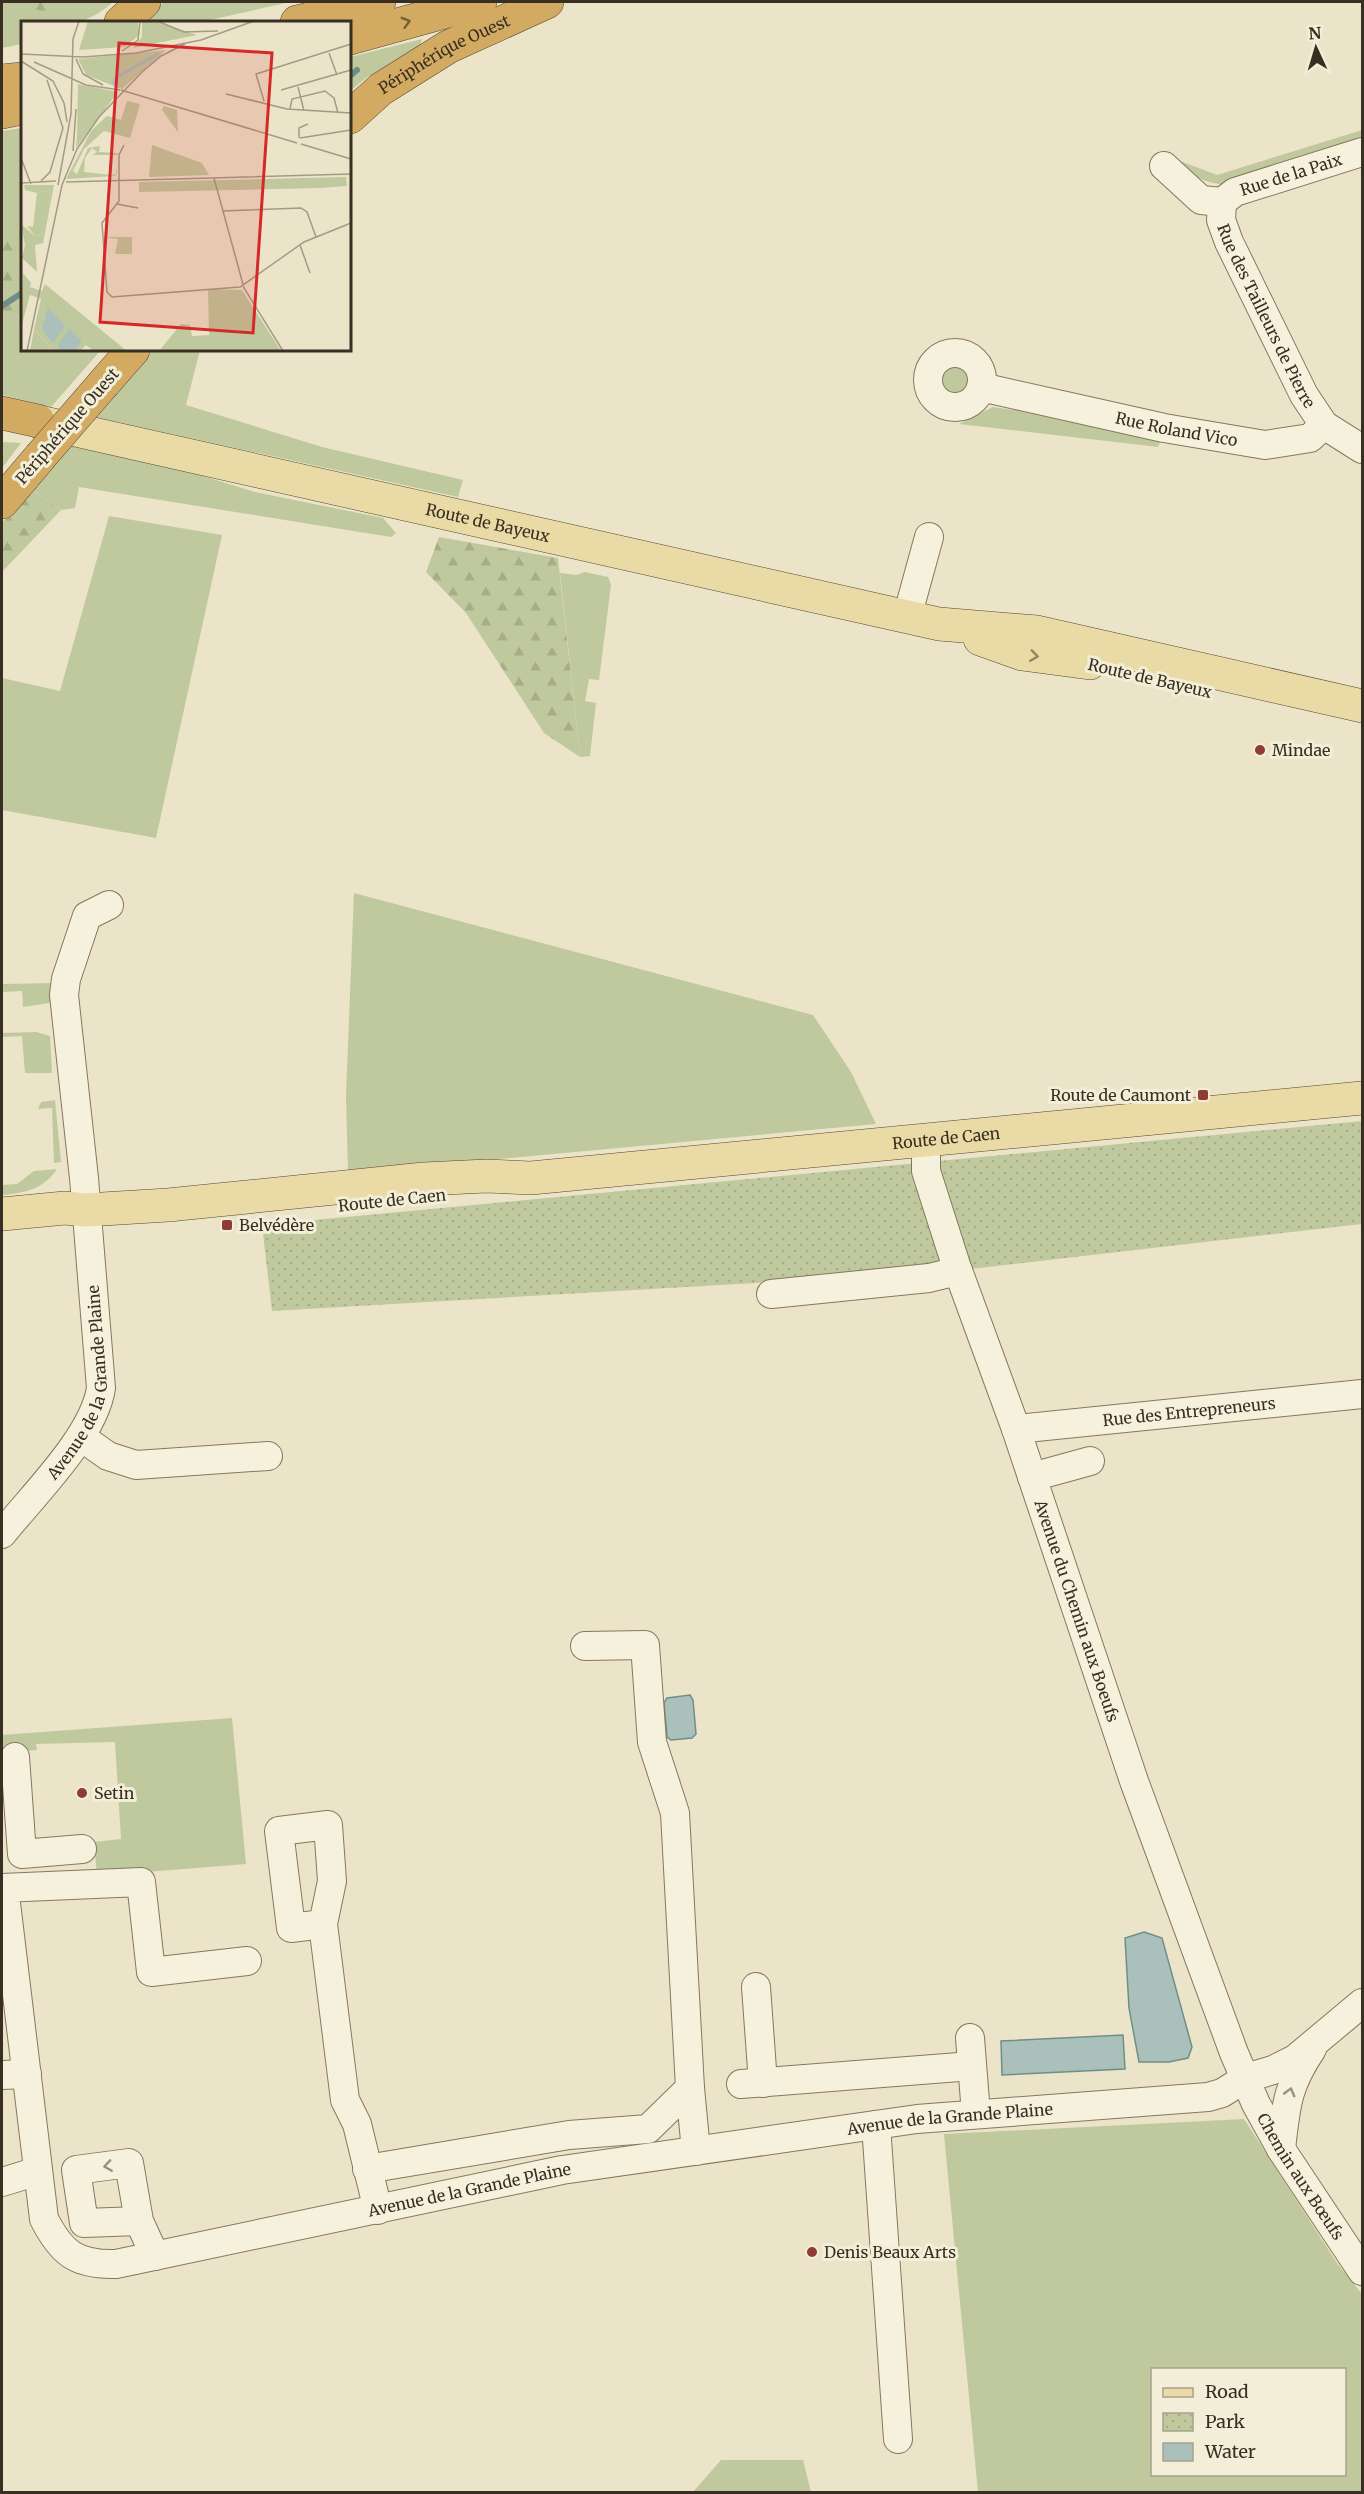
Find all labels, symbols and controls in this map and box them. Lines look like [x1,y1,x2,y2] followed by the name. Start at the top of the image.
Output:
[374,10,514,98] street label: Périphérique Ouest
[401,17,411,30] one-way arrow
[1286,18,1346,78] north arrow
[21,21,351,351] inset map
[1308,23,1322,43] text: N
[1237,149,1345,200] street label: Rue de la Paix
[1213,221,1320,412] street label: Rue des Tailleurs de Pierre
[11,363,123,488] street label: Périphérique Ouest
[1114,407,1239,450] street label: Rue Roland Vico
[424,499,552,546] street label: Route de Bayeux
[1029,649,1038,661] one-way arrow
[1086,654,1214,702] street label: Route de Bayeux
[1272,740,1330,760] place label: Mindae
[1253,743,1267,757] marker: Mindae
[1050,1085,1192,1105] place label: Route de Caumont
[1196,1088,1210,1102] marker: Route de Caumont
[891,1123,1001,1153] street label: Route de Caen
[337,1184,447,1216] street label: Route de Caen
[239,1215,314,1235] place label: Belvédère
[220,1218,234,1232] marker: Belvédère
[42,1284,111,1484] street label: Avenue de la Grande Plaine
[1102,1393,1277,1430] street label: Rue des Entrepreneurs
[1030,1496,1123,1725] street label: Avenue du Chemin aux Boeufs
[94,1783,135,1803] place label: Setin
[75,1786,89,1800] marker: Setin
[1282,2087,1295,2097] one-way arrow
[845,2099,1054,2139] street label: Avenue de la Grande Plaine
[1253,2110,1348,2244] street label: Chemin aux Bœufs
[104,2159,113,2171] one-way arrow
[365,2159,572,2221] street label: Avenue de la Grande Plaine
[824,2242,956,2262] place label: Denis Beaux Arts
[805,2245,819,2259] marker: Denis Beaux Arts
[1151,2368,1346,2476] legend
[1205,2380,1249,2403] text: Road
[1205,2410,1246,2433] text: Park
[1204,2440,1256,2463] text: Water

